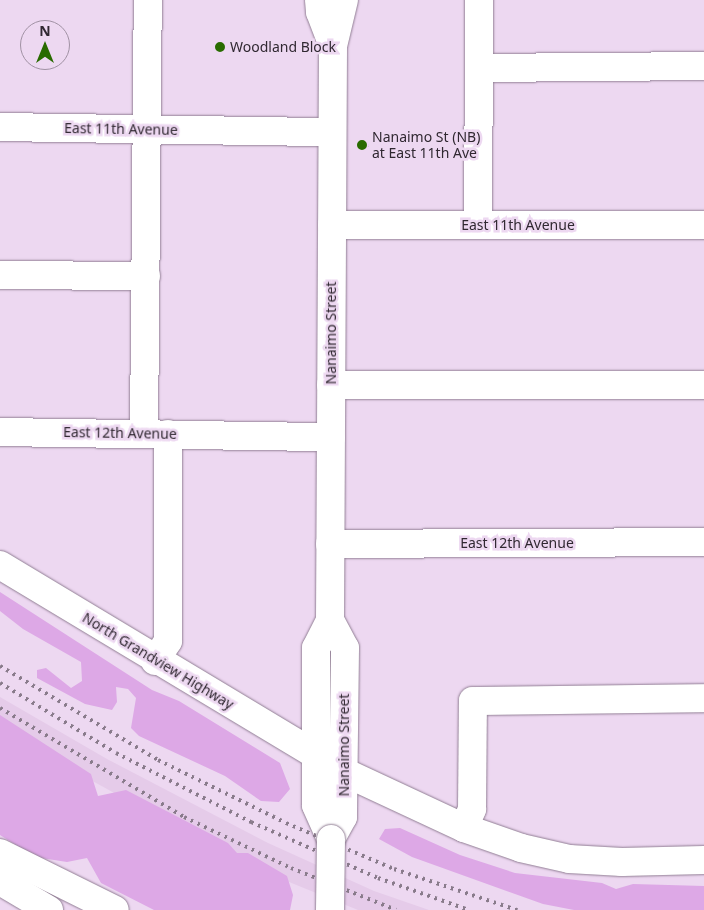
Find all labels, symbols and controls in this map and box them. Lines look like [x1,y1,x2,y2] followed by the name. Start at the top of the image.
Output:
[20,20,70,70] north arrow
[39,21,51,40] text: N
[230,39,336,55] place label: Woodland Block
[214,41,226,53] marker: Woodland Block
[64,120,178,138] street label: East 11th Avenue
[372,129,480,162] place label: Nanaimo St (NB) at East 11th Ave
[356,139,368,151] marker: Nanaimo St (NB) at East 11th Ave
[461,217,575,233] street label: East 11th Avenue
[323,282,339,384] street label: Nanaimo Street
[63,424,177,442] street label: East 12th Avenue
[460,535,574,551] street label: East 12th Avenue
[79,609,237,713] street label: North Grandview Highway
[336,694,352,796] street label: Nanaimo Street

